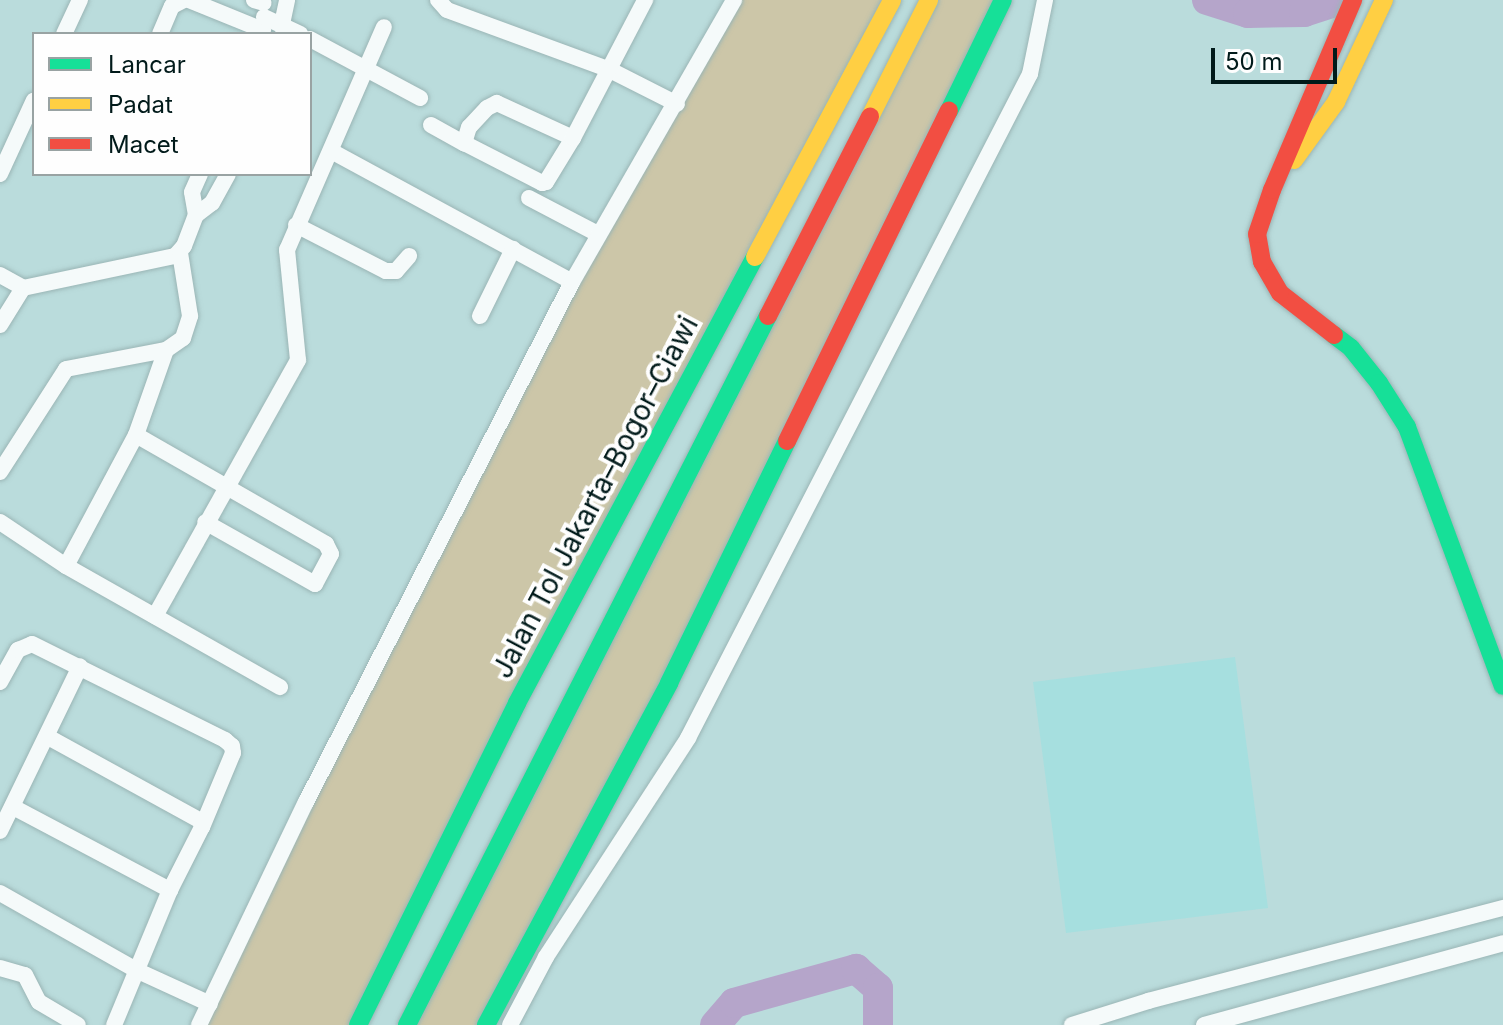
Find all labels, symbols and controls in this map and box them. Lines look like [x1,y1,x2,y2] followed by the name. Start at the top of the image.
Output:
[32,32,312,176] legend
[1215,32,1341,82] scale bar
[1225,47,1283,76] text: 50 m
[108,50,186,79] text: Lancar
[108,90,173,119] text: Padat
[108,130,179,159] text: Macet
[485,310,705,684] street label: Jalan Tol Jakarta–Bogor–Ciawi

